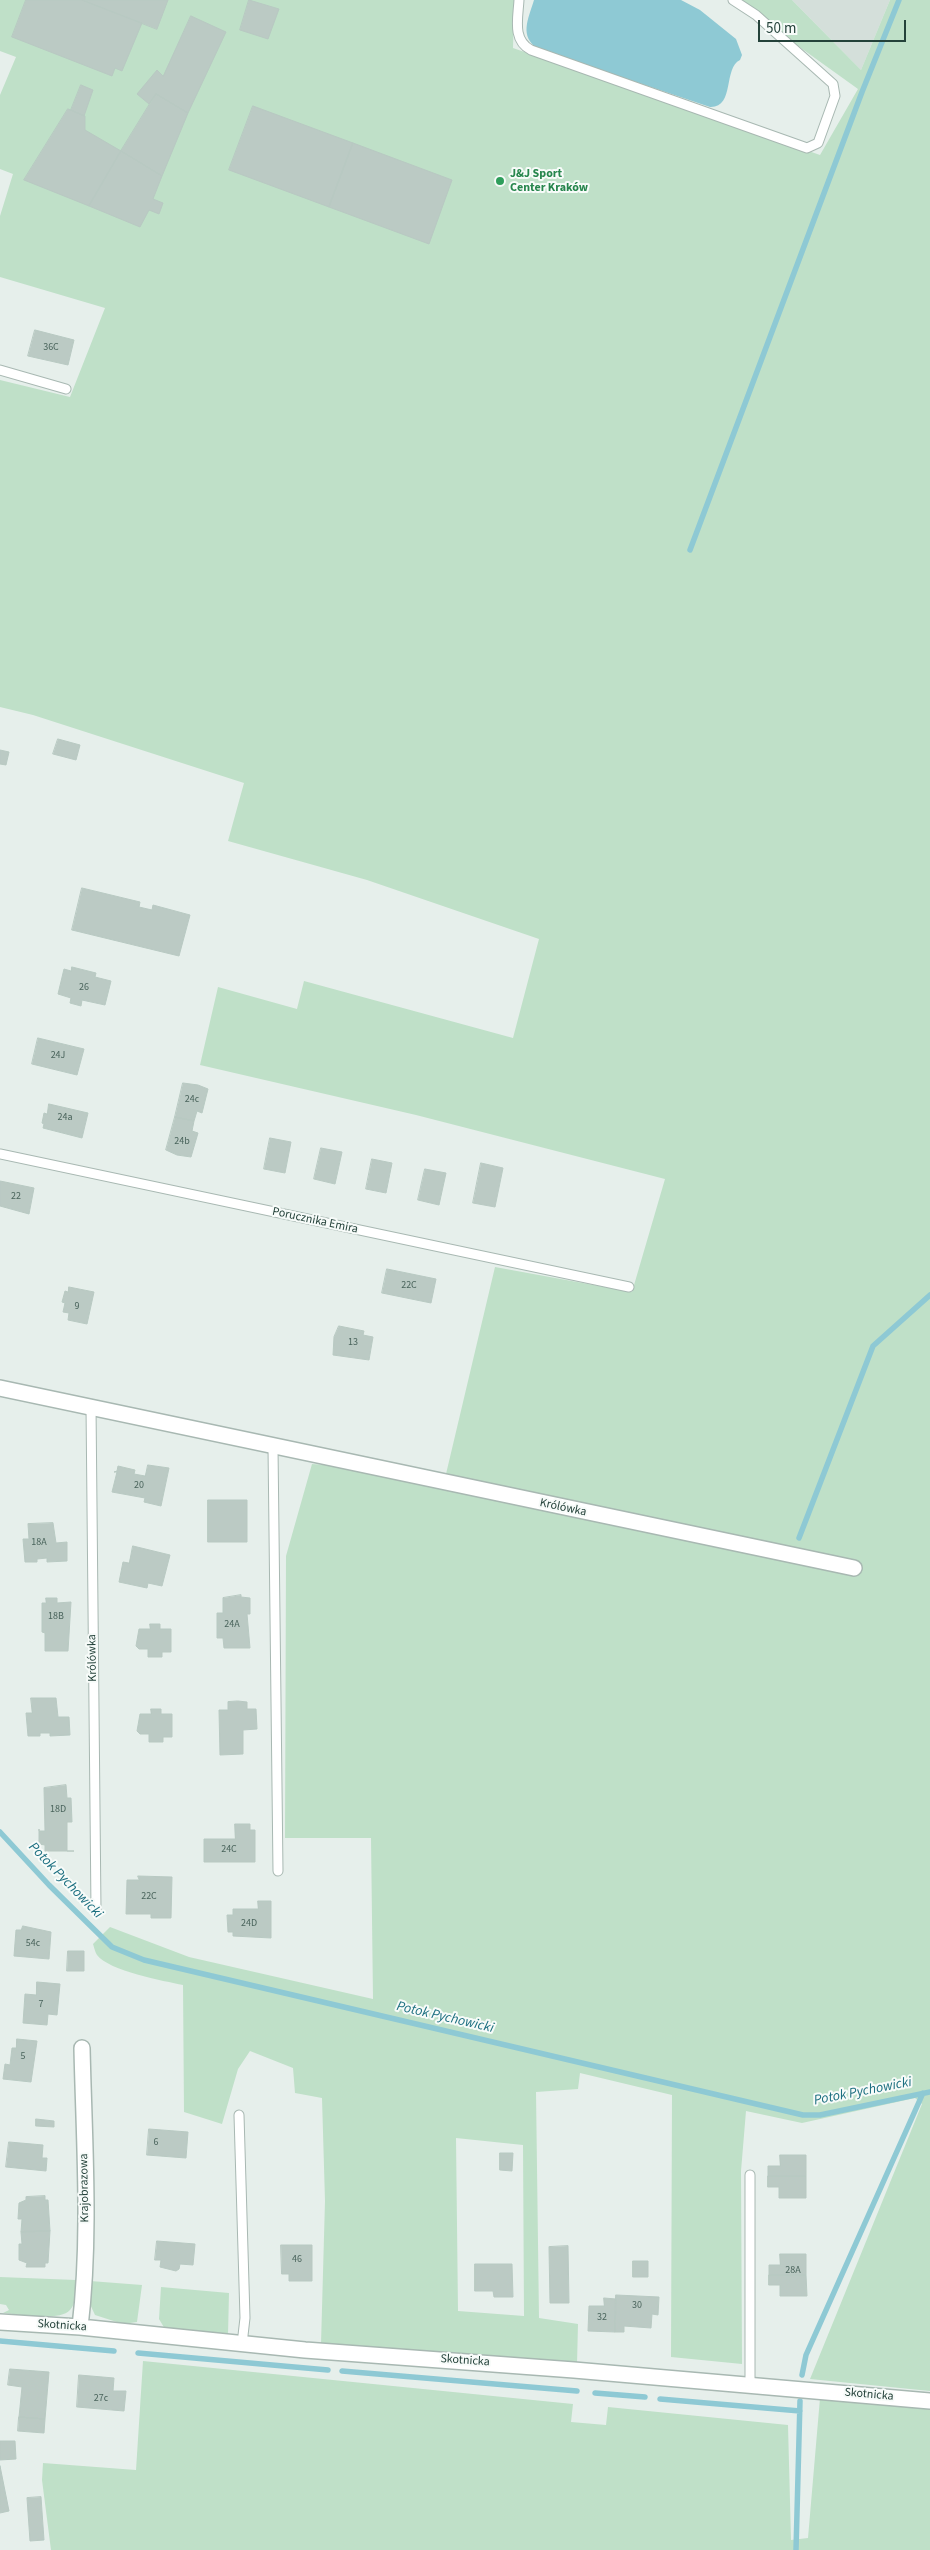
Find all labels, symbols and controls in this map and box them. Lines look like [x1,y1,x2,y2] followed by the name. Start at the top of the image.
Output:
[760,10,908,42] scale bar
[766,18,796,39] text: 50 m
[510,167,588,195] place label: J&J Sport Center Kraków
[494,175,506,187] marker: J&J Sport Center Kraków
[43,342,59,354] house number: 36C
[79,982,89,994] house number: 26
[51,1050,65,1062] house number: 24J
[185,1094,199,1106] house number: 24c
[58,1112,72,1124] house number: 24a
[174,1136,190,1148] house number: 24b
[11,1191,21,1203] house number: 22
[271,1205,359,1237] street label: Porucznika Emira
[401,1280,417,1292] house number: 22C
[75,1301,79,1313] house number: 9
[348,1337,358,1349] house number: 13
[134,1480,144,1492] house number: 20
[538,1496,588,1520] street label: Królówka
[31,1537,47,1549] house number: 18A
[48,1611,64,1623] house number: 18B
[224,1619,240,1631] house number: 24A
[85,1634,101,1682] street label: Królówka
[50,1804,66,1816] house number: 18D
[24,1839,106,1923] water label: Potok Pychowicki
[221,1844,237,1856] house number: 24C
[141,1891,157,1903] house number: 22C
[241,1918,257,1930] house number: 24D
[26,1938,40,1950] house number: 54c
[39,1999,43,2011] house number: 7
[395,1999,495,2037] water label: Potok Pychowicki
[21,2051,25,2063] house number: 5
[813,2074,913,2110] water label: Potok Pychowicki
[154,2137,158,2149] house number: 6
[77,2153,93,2223] street label: Krajobrazowa
[292,2254,302,2266] house number: 46
[785,2265,801,2277] house number: 28A
[632,2300,642,2312] house number: 30
[597,2312,607,2324] house number: 32
[37,2317,87,2335] street label: Skotnicka
[440,2352,490,2370] street label: Skotnicka
[844,2386,894,2404] street label: Skotnicka
[94,2393,108,2405] house number: 27c

